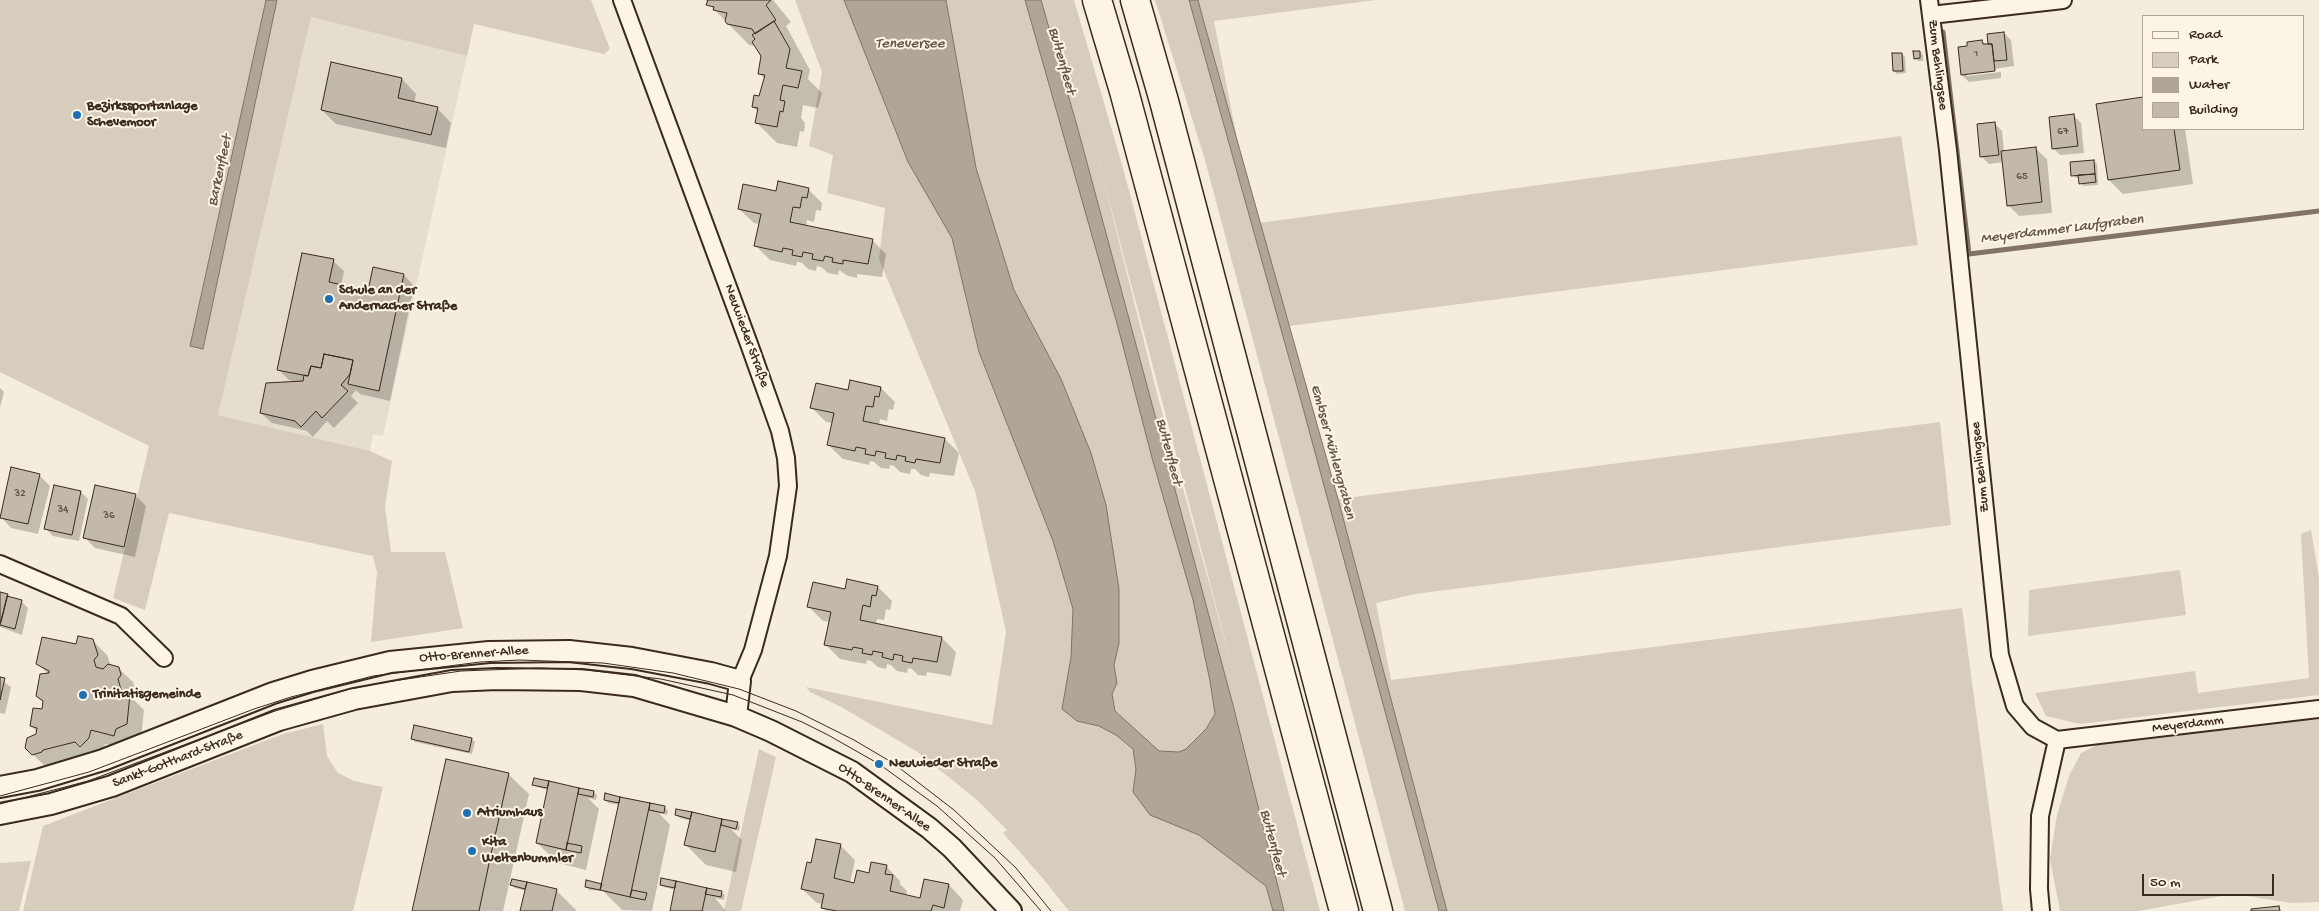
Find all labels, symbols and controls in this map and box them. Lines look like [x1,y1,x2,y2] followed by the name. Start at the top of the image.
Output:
[2142,15,2304,130] legend
[1923,19,1951,111] street label: Zum Behlingsee
[1043,26,1079,96] water label: Bultenfleet
[2189,26,2222,44] text: Road
[875,36,945,54] water label: Teneversee
[1974,47,1978,61] house number: 1
[2189,51,2218,69] text: Park
[2189,76,2229,94] text: Water
[87,99,197,132] place label: Bezirkssportanlage Schevemoor
[2189,101,2238,119] text: Building
[71,109,83,121] marker: Bezirkssportanlage Schevemoor
[2057,125,2069,139] house number: 67
[205,134,237,208] water label: Barkenfleet
[2016,170,2028,184] house number: 65
[1980,211,2144,249] water label: Meyerdammer Laufgraben
[720,282,772,390] street label: Neuwieder Straße
[339,283,457,316] place label: Schule an der Andernacher Straße
[323,293,335,305] marker: Schule an der Andernacher Straße
[1305,383,1359,521] water label: Embser Mühlengraben
[1150,417,1186,487] water label: Bultenfleet
[1968,421,1994,513] street label: Zum Behlingsee
[14,487,26,501] house number: 32
[58,503,68,517] house number: 34
[103,509,115,523] house number: 36
[419,643,529,667] street label: Otto-Brenner-Allee
[93,687,201,703] place label: Trinitatisgemeinde
[77,689,89,701] marker: Trinitatisgemeinde
[2151,712,2225,738] street label: Meyerdamm
[110,727,246,793] street label: Sankt-Gotthard-Straße
[889,756,997,772] place label: Neuwieder Straße
[873,758,885,770] marker: Neuwieder Straße
[834,760,934,836] street label: Otto-Brenner-Allee
[477,805,542,821] place label: Atriumhaus
[461,807,473,819] marker: Atriumhaus
[1254,808,1290,878] water label: Bultenfleet
[482,835,573,868] place label: Kita Weltenbummler
[466,845,478,857] marker: Kita Weltenbummler
[2144,864,2276,896] scale bar
[2150,874,2181,892] text: 50 m

